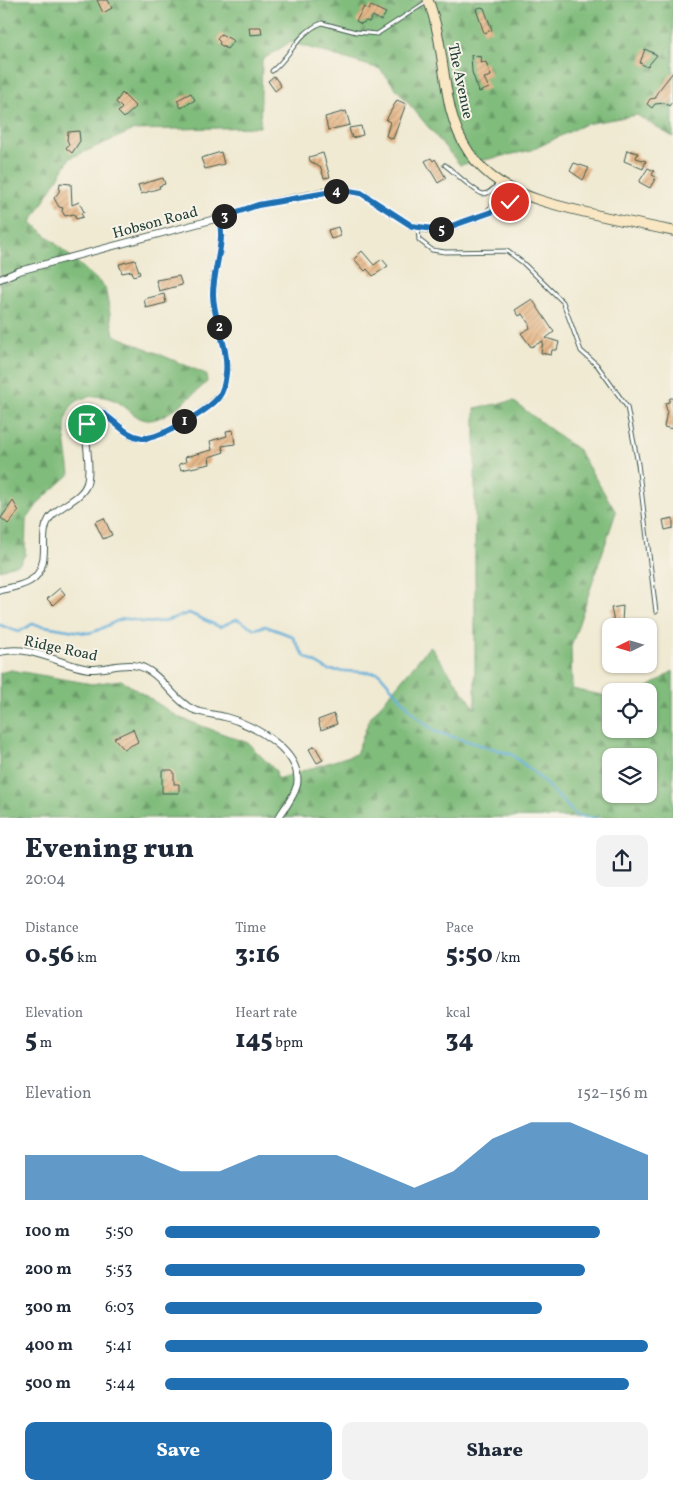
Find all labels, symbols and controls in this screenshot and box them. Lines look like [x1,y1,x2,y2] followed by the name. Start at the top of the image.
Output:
[441,42,478,121] street label: The Avenue
[324,178,348,204] pin: 4
[489,181,531,223] pin
[332,182,341,201] text: 4
[496,188,524,216] icon: check
[110,202,200,245] street label: Hobson Road
[212,204,236,228] pin: 3
[221,207,228,226] text: 3
[428,216,454,242] pin: 5
[438,220,445,239] text: 5
[206,314,232,340] pin: 2
[216,318,223,337] text: 2
[66,403,108,445] pin
[172,408,196,434] pin: 1
[73,410,101,438] icon: arrive
[182,412,187,431] text: 1
[602,618,658,672] north arrow
[602,618,657,803] map controls
[22,631,99,668] street label: Ridge Road
[602,683,657,738] button: locate
[602,748,657,803] button: layers
[25,830,194,869] text: Evening run
[596,835,648,887] button: share
[25,869,66,891] text: 20:04
[25,919,79,938] text: Distance
[235,919,266,938] text: Time
[446,919,474,938] text: Pace
[25,938,74,973] text: 0.56
[235,938,280,973] text: 3:16
[446,938,493,973] text: 5:50
[74,949,97,968] text: km
[493,949,521,968] text: /km
[25,1004,83,1023] text: Elevation
[235,1004,297,1023] text: Heart rate
[446,1004,471,1023] text: kcal
[25,1023,37,1058] text: 5
[235,1023,273,1058] text: 145
[446,1023,474,1058] text: 34
[37,1034,52,1053] text: m
[273,1034,303,1053] text: bpm
[25,1083,92,1105] text: Elevation
[577,1083,648,1105] text: 152–156 m
[25,1221,70,1243] text: 100 m
[105,1221,133,1243] text: 5:50
[25,1259,72,1281] text: 200 m
[105,1259,132,1281] text: 5:53
[25,1297,71,1319] text: 300 m
[105,1297,134,1319] text: 6:03
[25,1335,73,1357] text: 400 m
[105,1335,132,1357] text: 5:41
[25,1373,71,1395] text: 500 m
[105,1373,136,1395] text: 5:44
[25,1422,332,1480] button: Save
[342,1422,648,1480] button: Share

